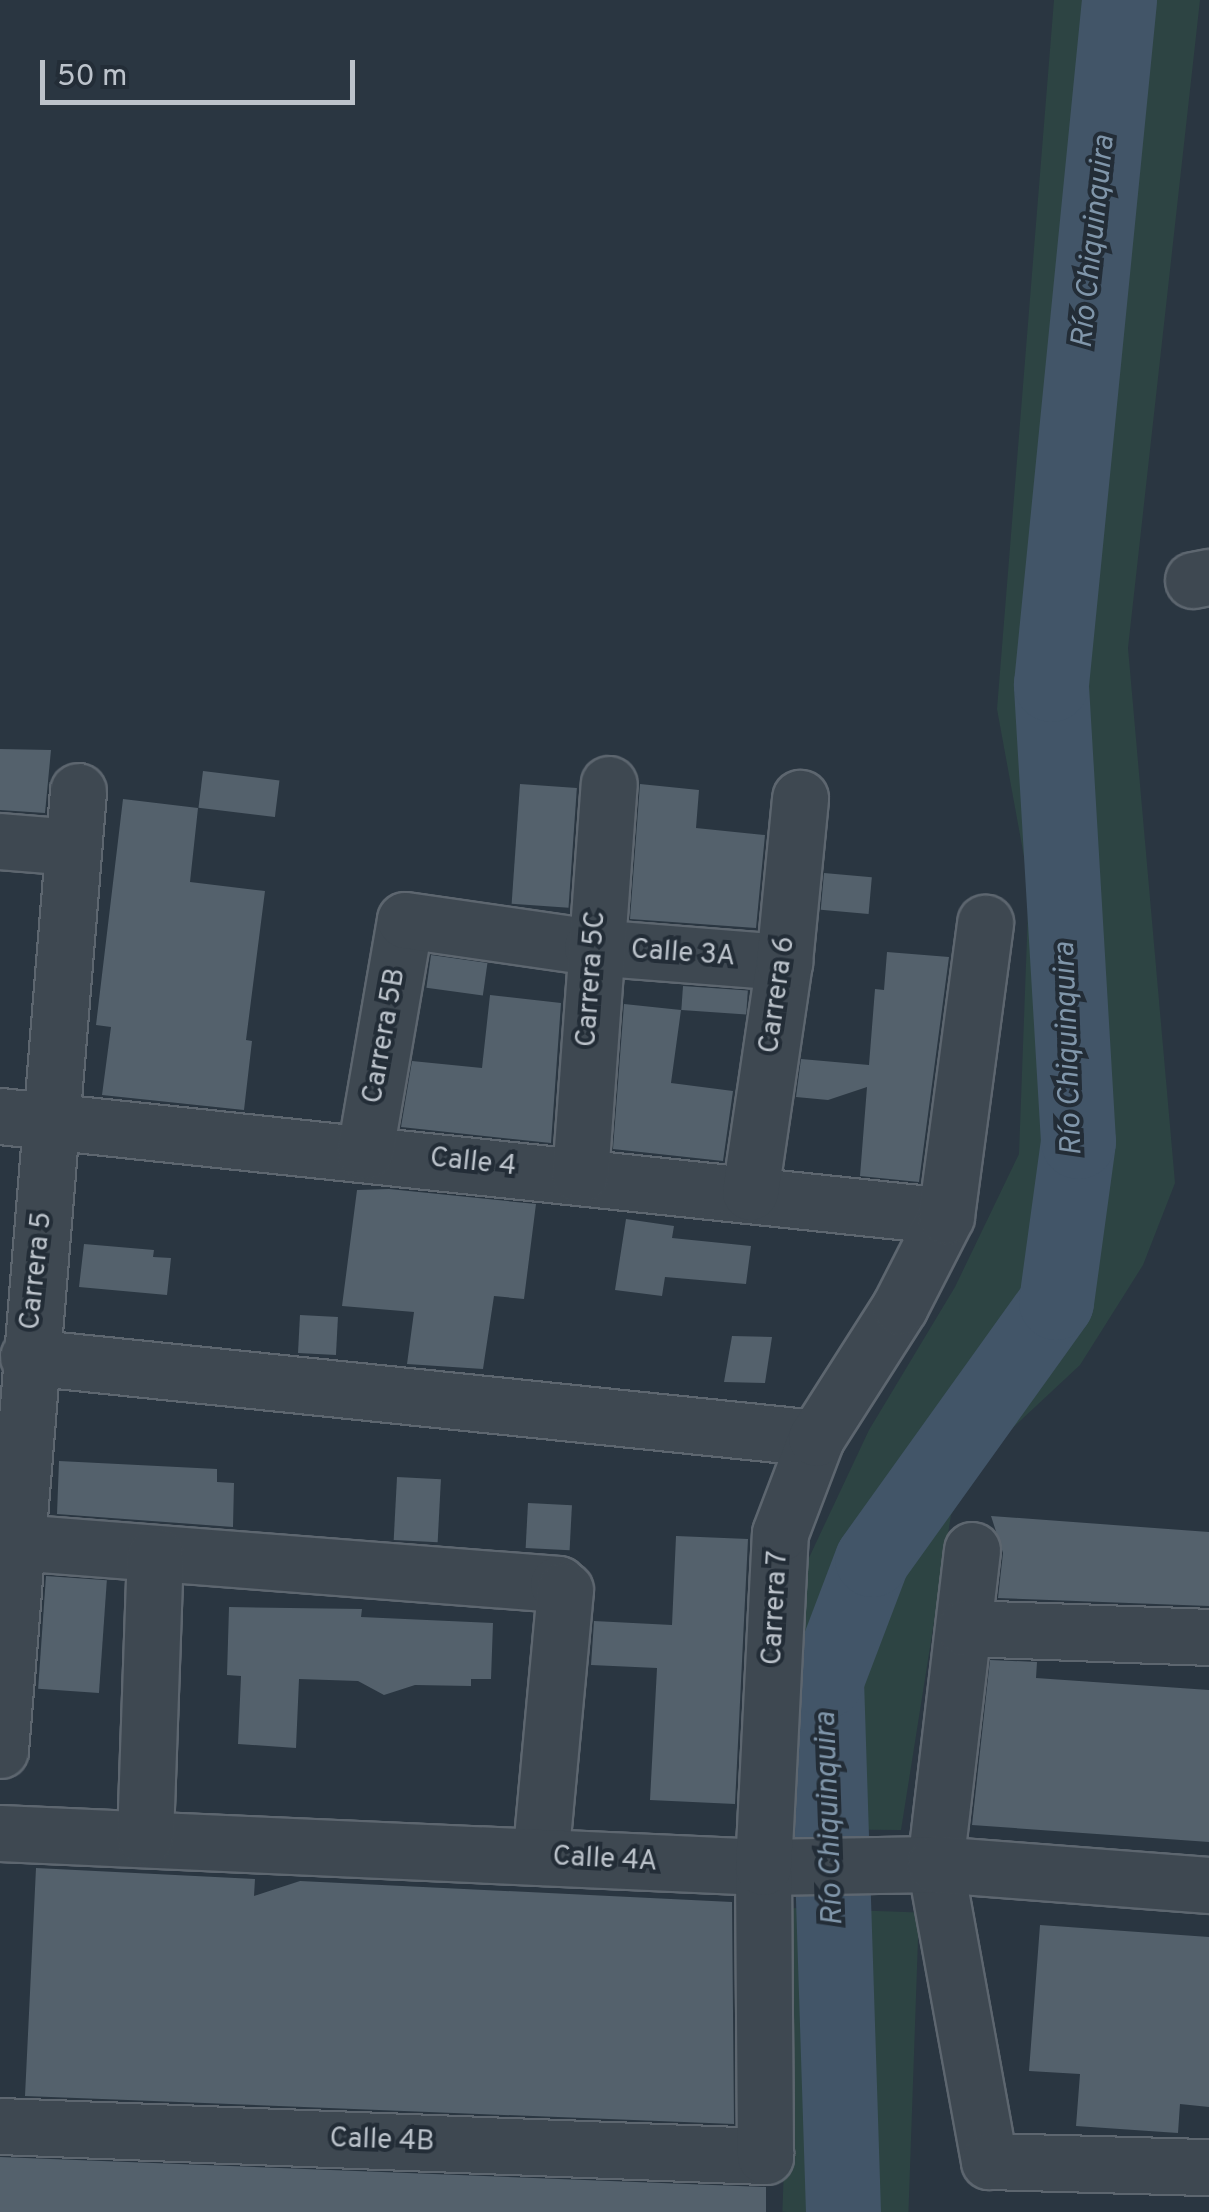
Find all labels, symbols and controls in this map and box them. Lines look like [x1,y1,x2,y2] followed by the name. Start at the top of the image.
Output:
[45,40,360,102] scale bar
[57,59,127,96] text: 50 m
[1066,134,1124,350] water label: Río Chiquinquira
[570,910,614,1048] street label: Carrera 5C
[630,934,736,974] street label: Calle 3A
[753,934,803,1056] street label: Carrera 6
[1048,941,1092,1157] water label: Río Chiquinquira
[357,966,413,1106] street label: Carrera 5B
[428,1142,518,1184] street label: Calle 4
[14,1210,60,1332] street label: Carrera 5
[756,1549,796,1667] street label: Carrera 7
[809,1711,853,1927] water label: Río Chiquinquira
[552,1840,658,1880] street label: Calle 4A
[329,2122,435,2160] street label: Calle 4B

